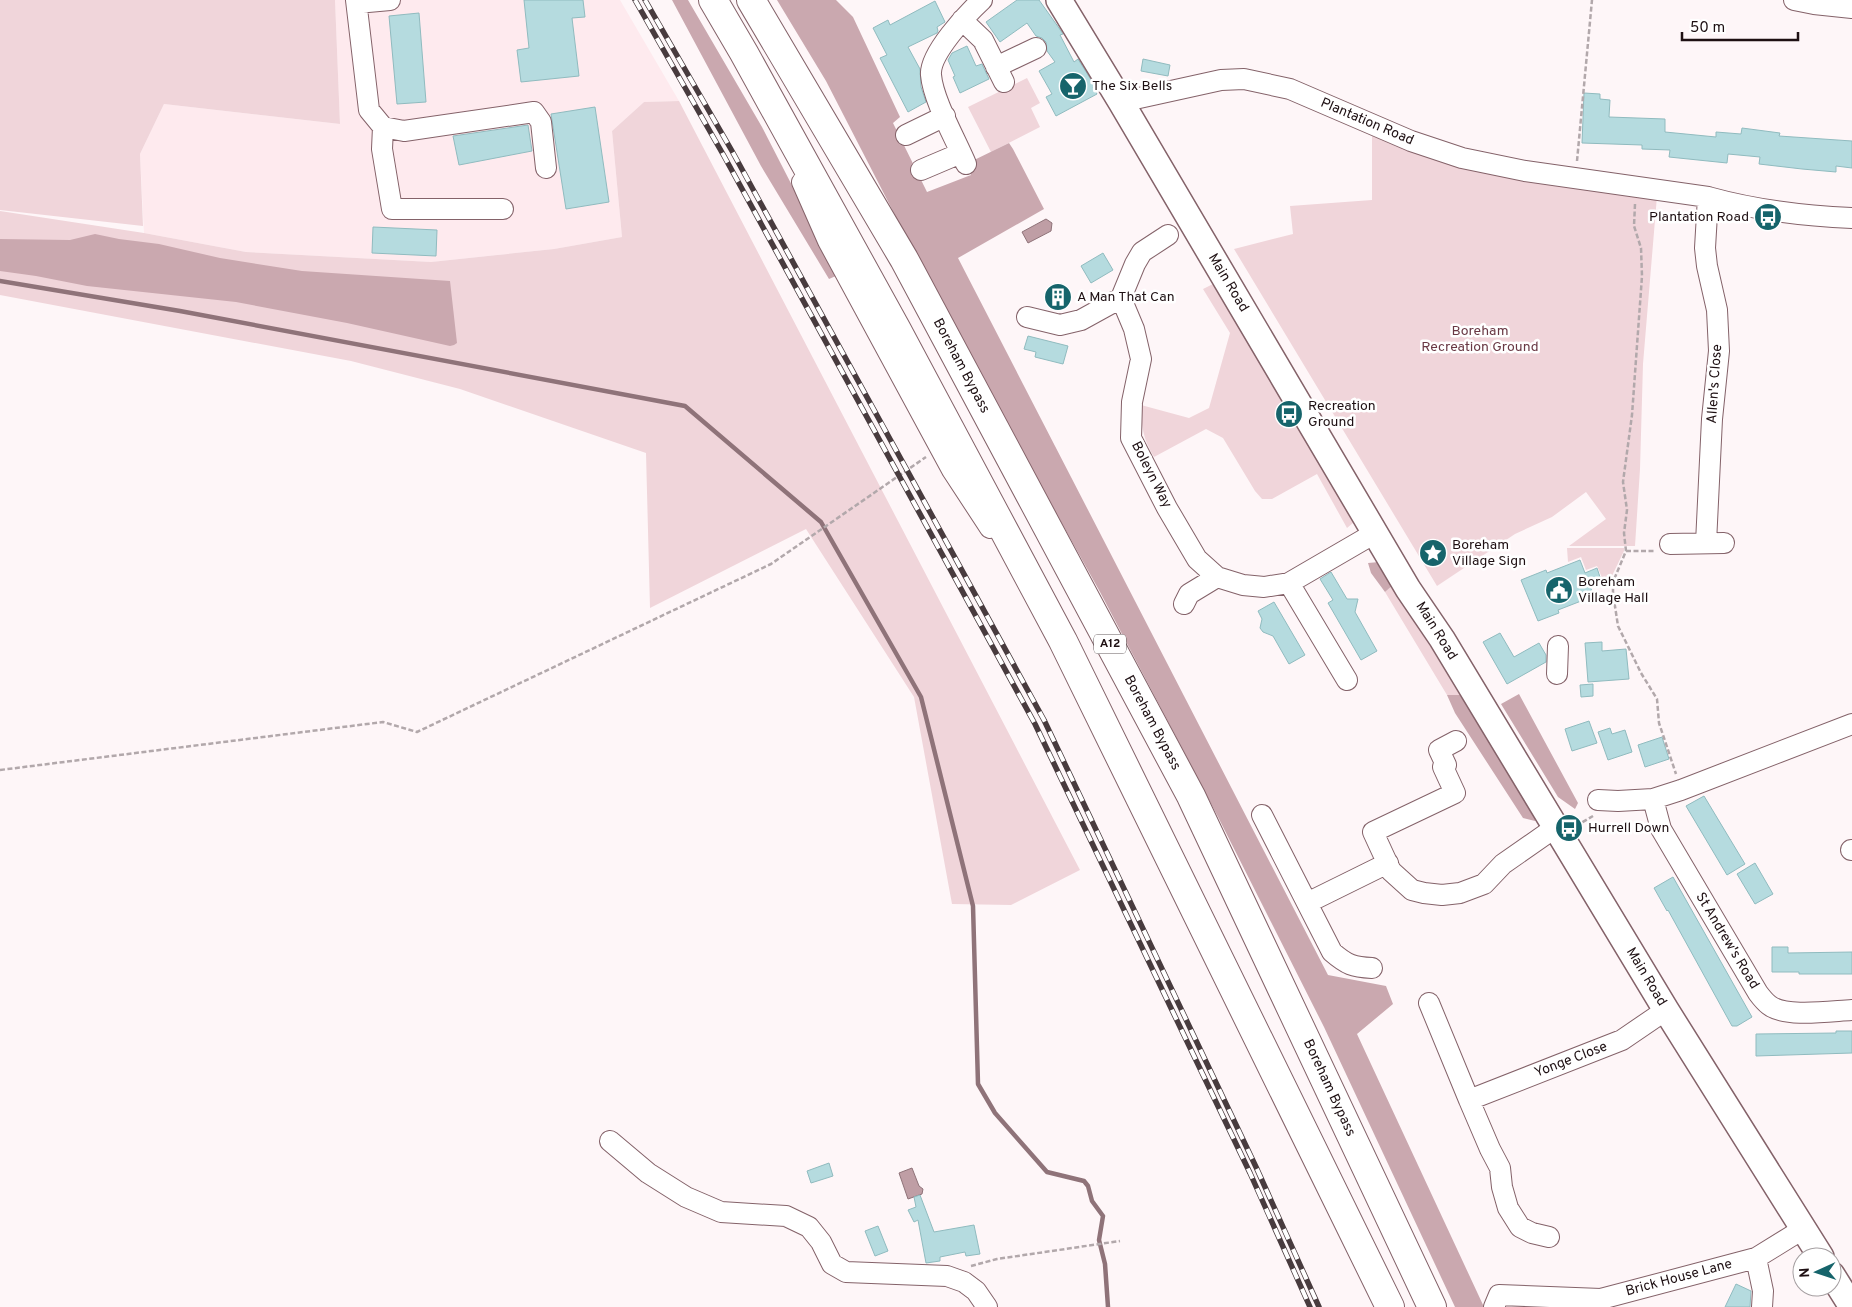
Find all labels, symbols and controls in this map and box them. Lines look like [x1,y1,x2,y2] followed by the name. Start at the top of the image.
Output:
[1682,10,1798,42] scale bar
[1690,19,1725,38] text: 50 m
[1058,71,1088,101] bar icon: The Six Bells
[1092,78,1172,95] place label: The Six Bells
[1318,95,1416,149] street label: Plantation Road
[1753,202,1783,232] bus stop icon: Plantation Road
[1649,209,1749,226] place label: Plantation Road
[1204,251,1252,315] street label: Main Road
[1043,282,1073,312] building icon: A Man That Can
[1077,289,1175,306] place label: A Man That Can
[929,316,993,416] street label: Boreham Bypass
[1421,323,1539,356] park label: Boreham Recreation Ground
[1704,344,1726,424] street label: Allen's Close
[1308,398,1376,431] place label: Recreation Ground
[1274,399,1304,429] bus stop icon: Recreation Ground
[1127,439,1175,511] street label: Boleyn Way
[1452,537,1526,570] place label: Boreham Village Sign
[1418,538,1448,568] place icon: Boreham Village Sign
[1578,574,1648,607] place label: Boreham Village Hall
[1544,575,1574,605] public building icon: Boreham Village Hall
[1411,599,1461,663] street label: Main Road
[1094,634,1126,654] road number: A12
[1120,673,1184,773] street label: Boreham Bypass
[1554,813,1584,843] bus stop icon: Hurrell Down
[1588,820,1669,837] place label: Hurrell Down
[1692,890,1762,992] street label: St Andrew's Road
[1622,945,1670,1009] street label: Main Road
[1299,1037,1359,1139] street label: Boreham Bypass
[1532,1038,1610,1082] street label: Yonge Close
[1792,1247,1842,1297] north arrow
[1624,1256,1734,1300] street label: Brick House Lane
[1797,1267,1814,1278] text: N

